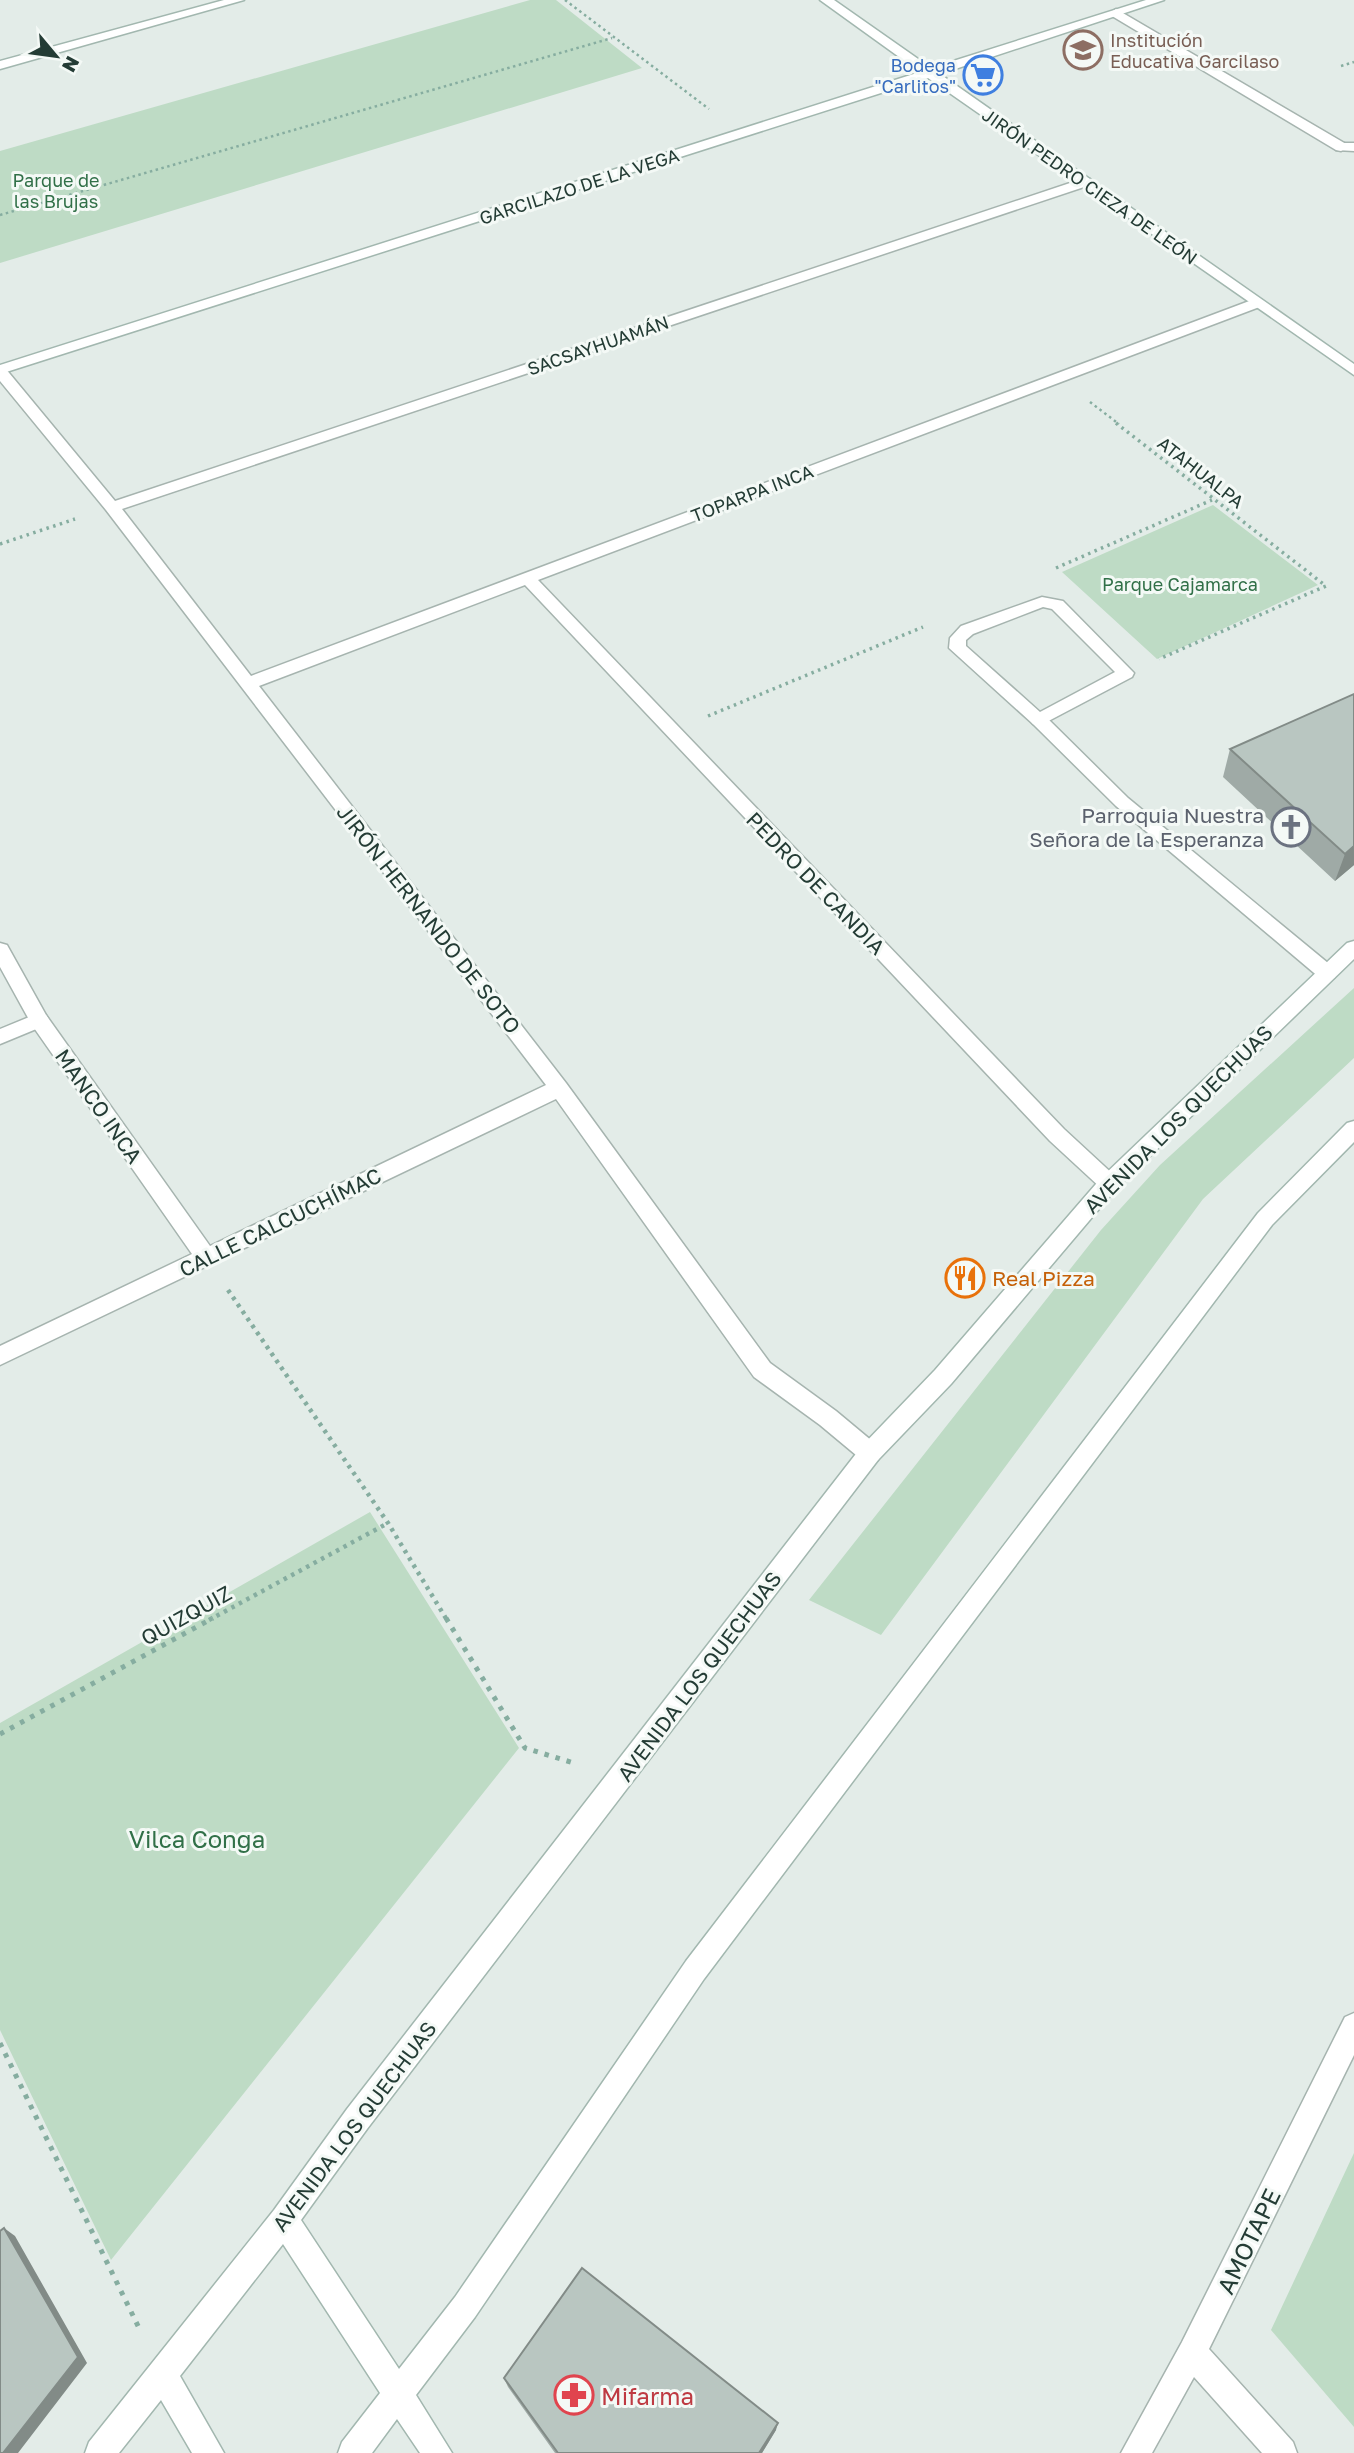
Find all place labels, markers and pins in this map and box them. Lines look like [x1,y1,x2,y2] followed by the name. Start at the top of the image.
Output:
[1062,29,1104,71] school or university icon: Institución Educativa Garcilaso
[1110,29,1279,72] place label: Institución Educativa Garcilaso
[874,54,956,97] place label: Bodega "Carlitos"
[962,54,1004,96] supermarket icon: Bodega "Carlitos"
[1029,802,1264,852] place label: Parroquia Nuestra Señora de la Esperanza
[1270,806,1312,848] church icon: Parroquia Nuestra Señora de la Esperanza
[944,1257,986,1299] restaurant icon: Real Pizza
[992,1265,1095,1291] place label: Real Pizza
[553,2374,595,2416] pharmacy icon: Mifarma
[601,2381,694,2410] place label: Mifarma

